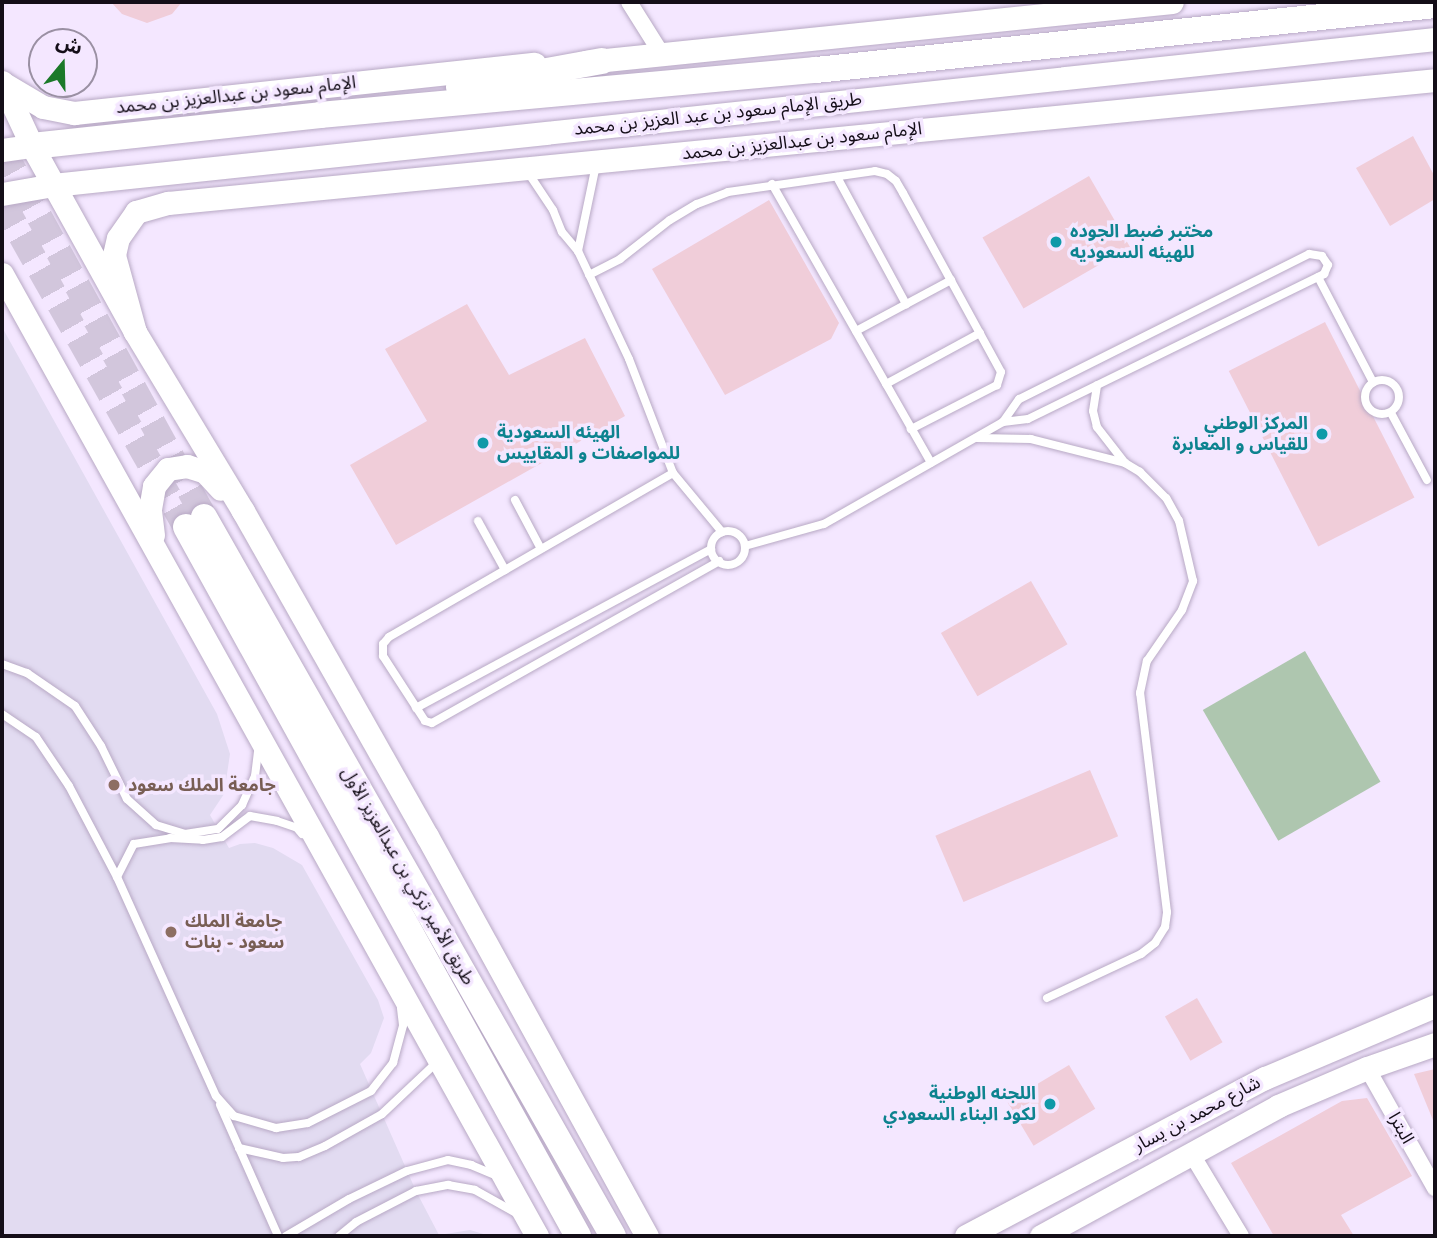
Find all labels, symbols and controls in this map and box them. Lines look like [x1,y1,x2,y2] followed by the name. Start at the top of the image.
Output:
[28,28,98,98] north arrow
[53,30,85,60] text: ش
[115,72,357,118] street label: الإمام سعود بن عبدالعزيز بن محمد
[573,88,863,140] street label: طريق الإمام سعود بن عبد العزيز بن محمد
[681,118,923,164] street label: الإمام سعود بن عبدالعزيز بن محمد
[1070,221,1213,264] place label: مختبر ضبط الجوده للهيئه السعوديه
[1048,234,1064,250] marker: مختبر ضبط الجوده للهيئه السعوديه
[1172,413,1308,456] place label: المركز الوطني للقياس و المعابرة
[497,422,680,464] place label: الهيئه السعودية للمواصفات و المقاييس
[1314,426,1330,442] marker: المركز الوطني للقياس و المعابرة
[475,435,491,451] marker: الهيئه السعودية للمواصفات و المقاييس
[337,763,479,989] street label: طريق الأمير تركي بن عبدالعزيز الأول
[128,774,276,796] place label: جامعة الملك سعود
[106,777,122,793] marker: جامعة الملك سعود
[185,911,284,954] place label: جامعة الملك سعود - بنات
[163,924,179,940] marker: جامعة الملك سعود - بنات
[1130,1071,1264,1157] street label: شارع محمد بن يسار
[883,1083,1036,1126] place label: اللجنه الوطنية لكود البناء السعودي
[1042,1096,1058,1112] marker: اللجنه الوطنية لكود البناء السعودي
[1384,1108,1418,1148] street label: البترا

